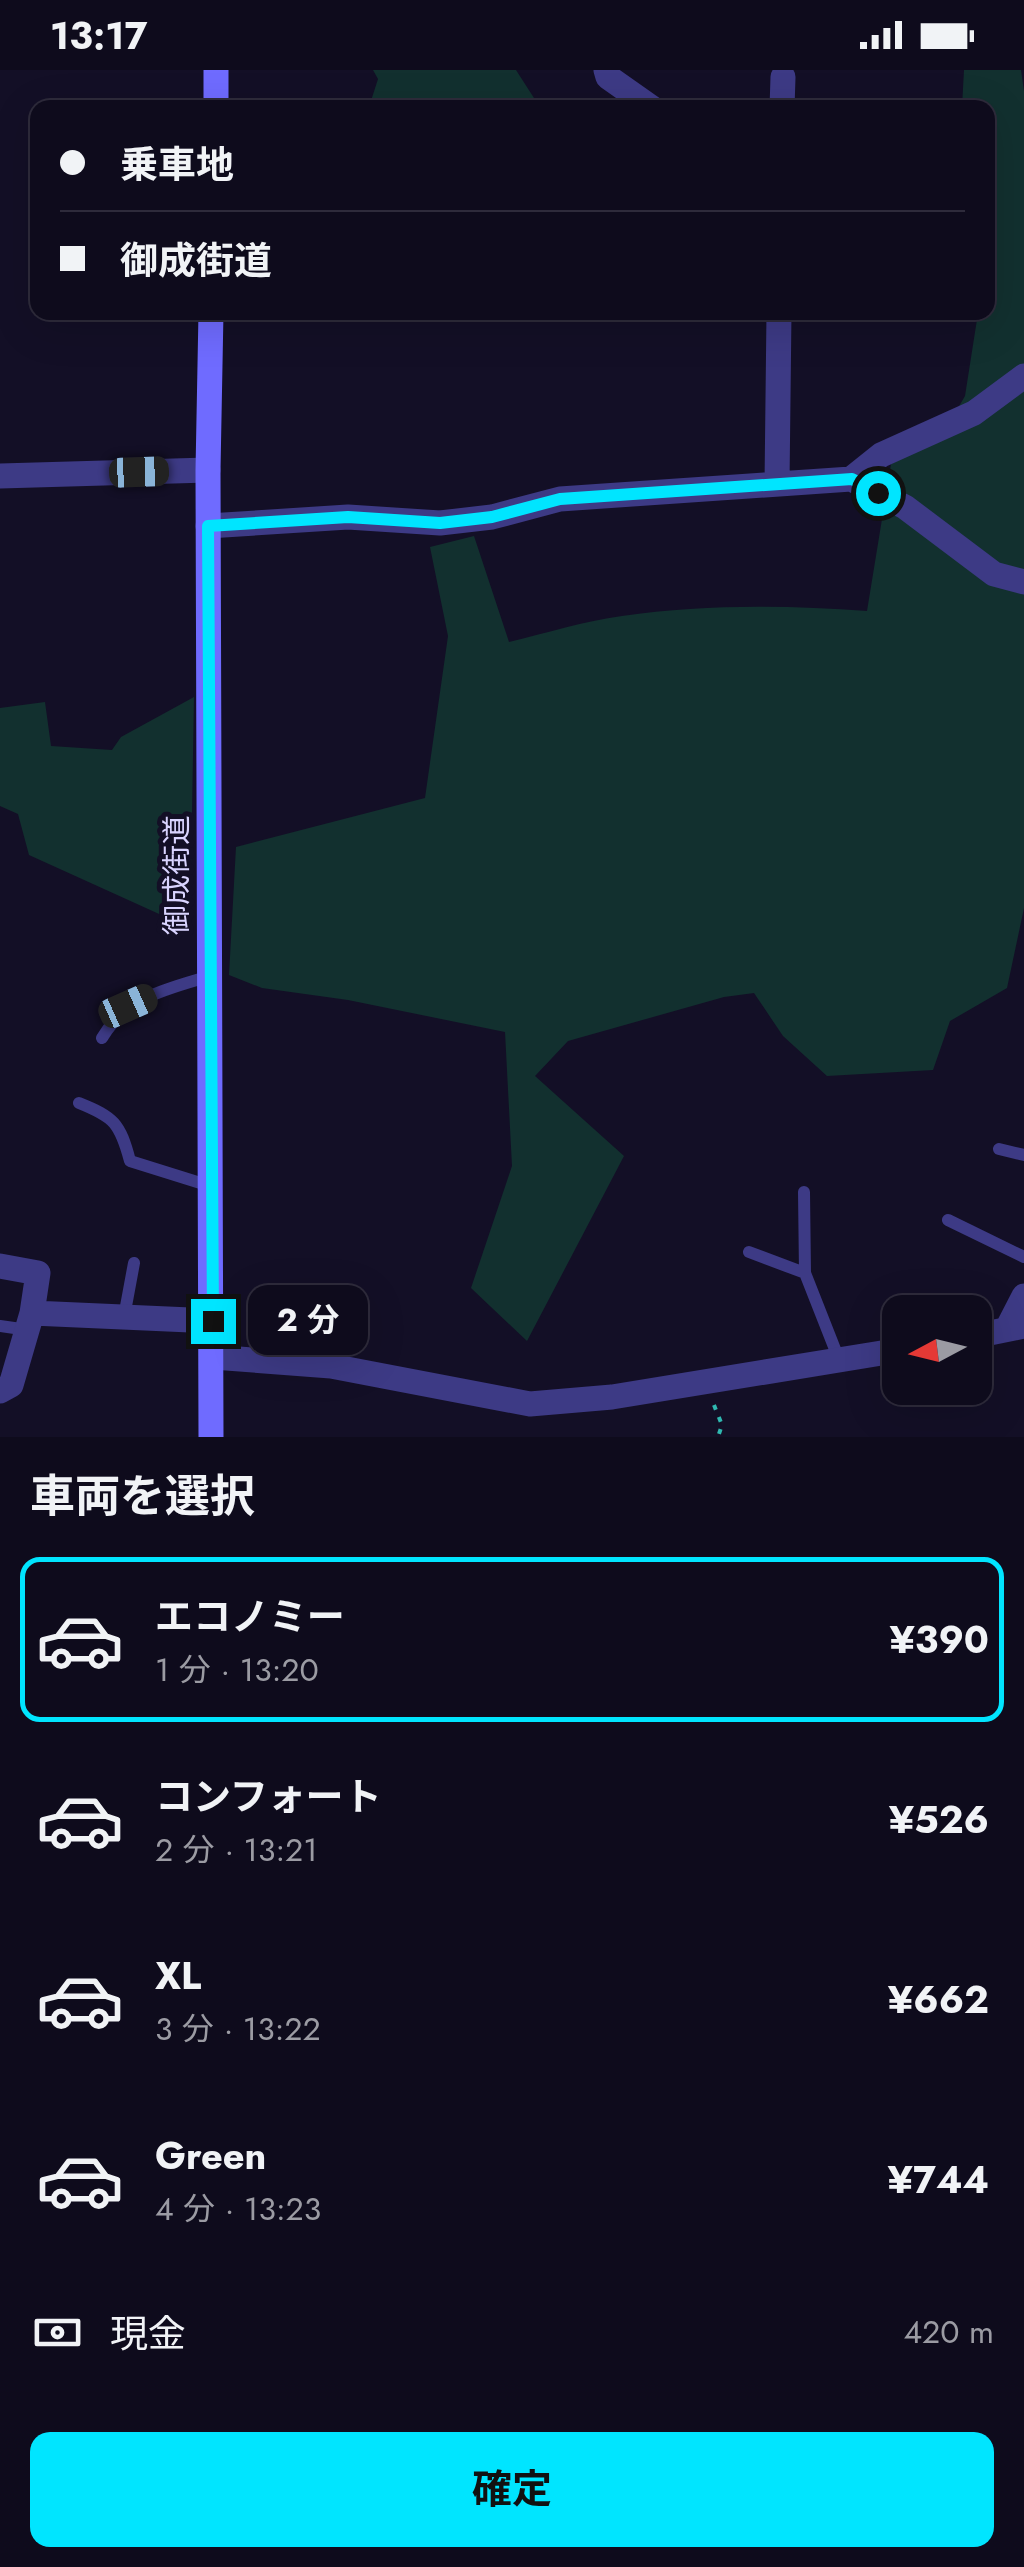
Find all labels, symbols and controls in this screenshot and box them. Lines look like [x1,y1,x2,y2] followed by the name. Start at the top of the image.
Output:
[50,8,147,63] text: 13:17
[120,137,234,192] text: 乗車地
[120,233,272,288] text: 御成街道
[108,456,170,488] car
[856,471,901,516] route start
[155,815,198,935] street label: 御成街道
[94,980,162,1032] car
[248,1286,368,1356] callout: 2 分
[882,1295,992,1405] north arrow
[882,1295,992,1405] map controls
[277,1297,339,1343] text: 2 分
[191,1299,236,1344] route end
[30,1464,255,1529] text: 車両を選択
[155,1589,345,1644] text: エコノミー
[35,1595,125,1685] icon: car
[889,1612,989,1667] text: ¥390
[155,1647,319,1693] text: 1 分 · 13:20
[155,1769,382,1824] text: コンフォート
[35,1775,125,1865] icon: car
[889,1792,989,1847] text: ¥526
[155,1827,318,1873] text: 2 分 · 13:21
[155,1948,201,2003] text: XL
[35,1955,125,2045] icon: car
[888,1972,989,2027] text: ¥662
[155,2006,321,2052] text: 3 分 · 13:22
[155,2128,266,2183] text: Green
[35,2135,125,2225] icon: car
[888,2152,989,2207] text: ¥744
[155,2186,321,2232] text: 4 分 · 13:23
[30,2305,85,2360] icon: cash
[110,2306,186,2361] text: 現金
[903,2309,994,2355] text: 420 m
[30,2432,994,2547] button: 確定

